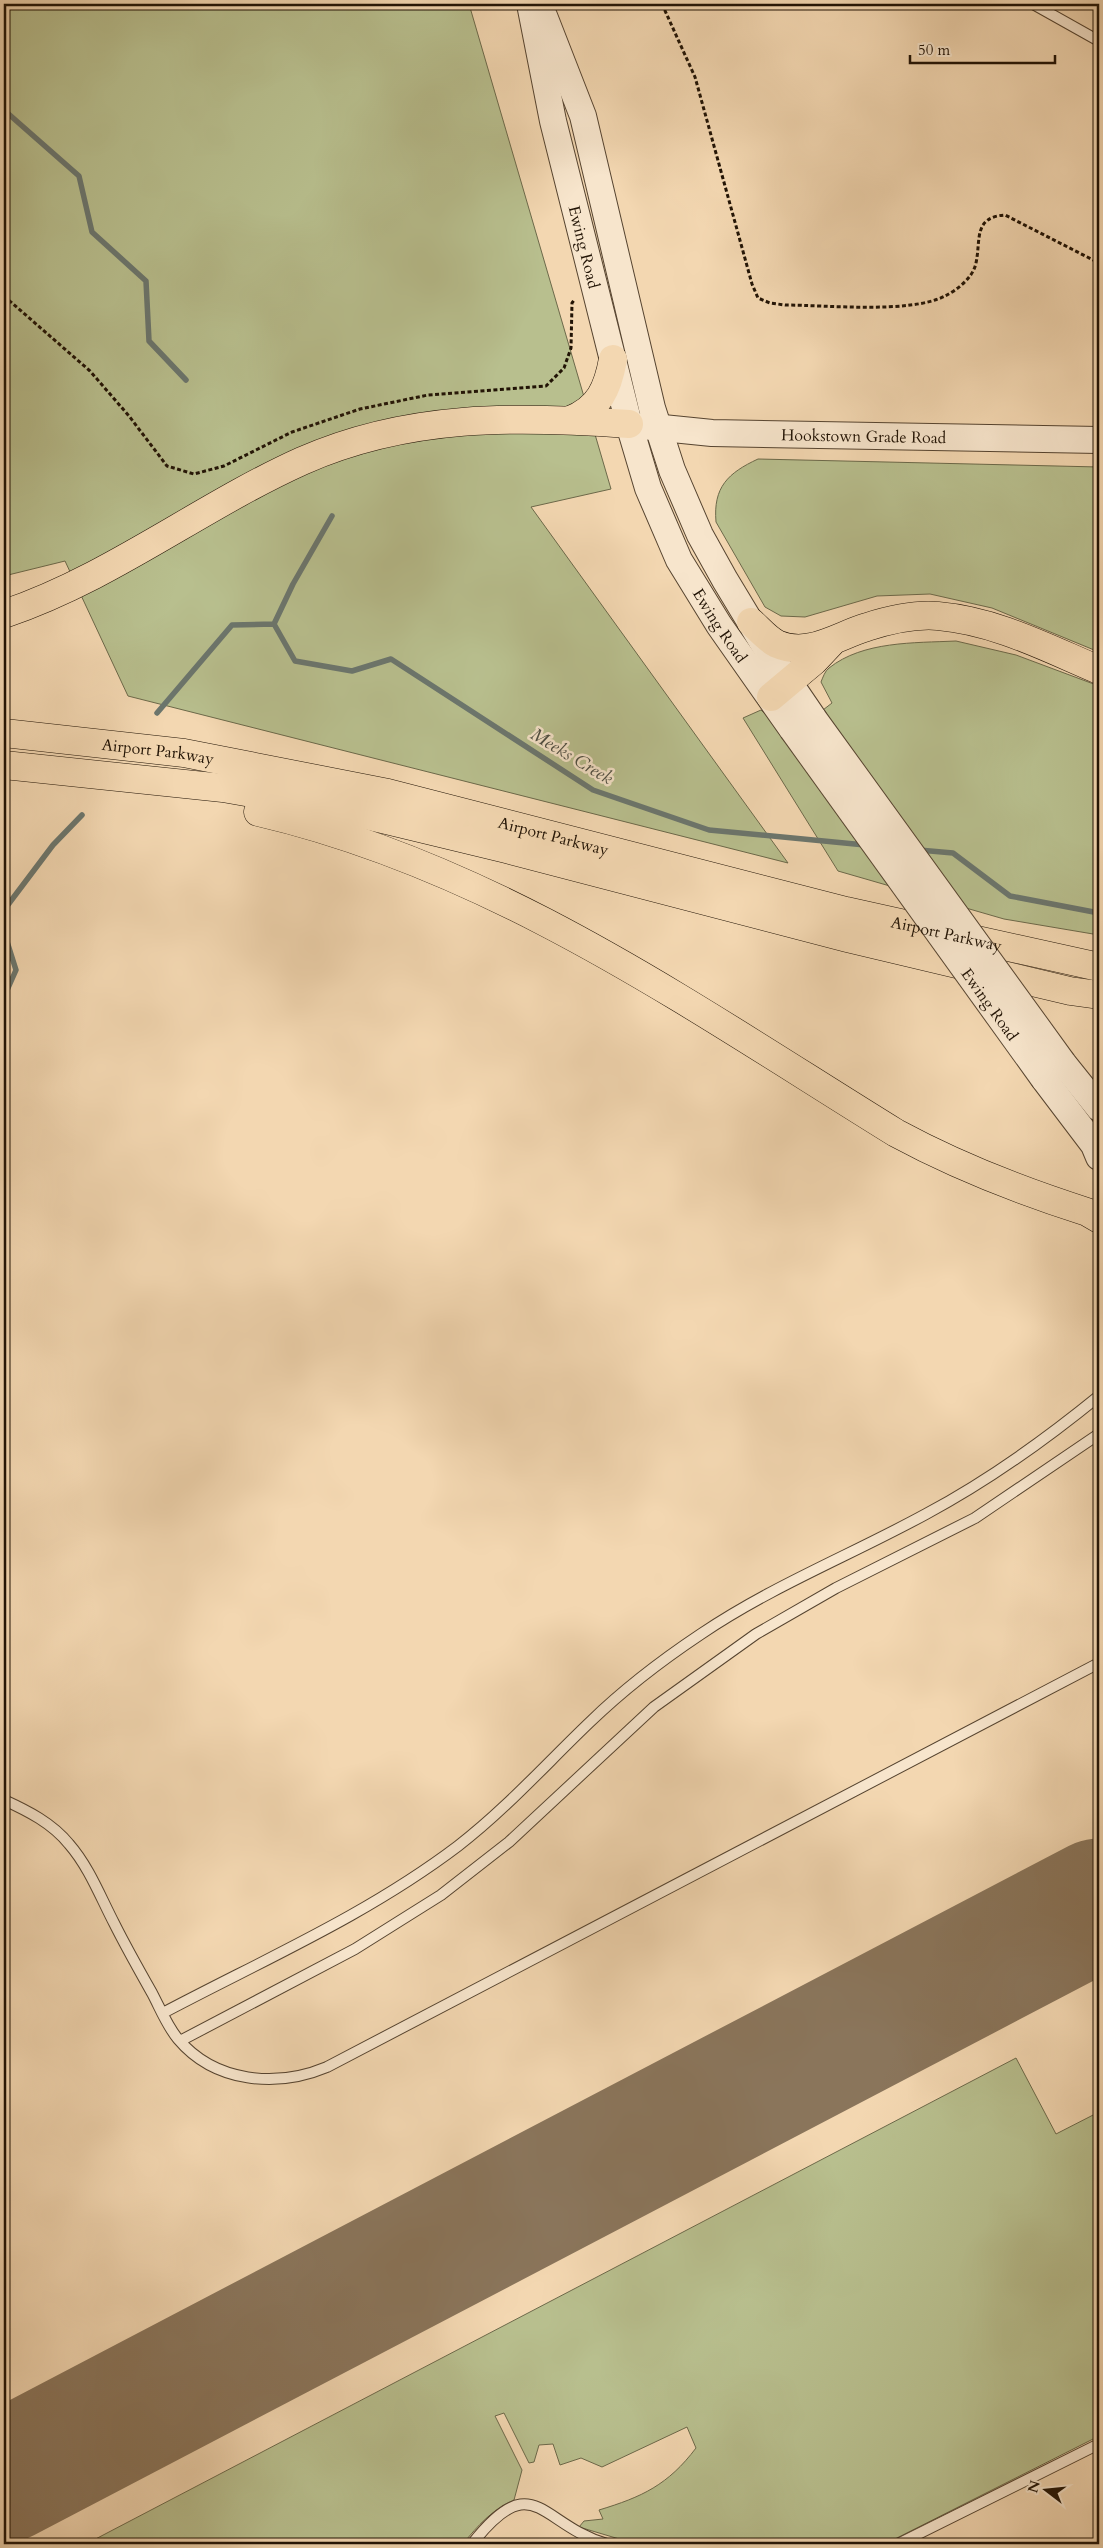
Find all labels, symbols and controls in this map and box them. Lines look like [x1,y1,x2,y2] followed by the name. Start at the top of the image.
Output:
[910,32,1056,64] scale bar
[918,40,950,60] text: 50 m
[563,203,605,291] street label: Ewing Road
[781,424,947,449] street label: Hookstown Grade Road
[687,584,752,668] street label: Ewing Road
[526,722,618,791] water label: Meeks Creek
[101,734,216,771] street label: Airport Parkway
[496,812,611,862] street label: Airport Parkway
[889,911,1005,957] street label: Airport Parkway
[956,964,1023,1046] street label: Ewing Road
[1020,2466,1070,2516] north arrow
[1023,2478,1045,2495] text: N

